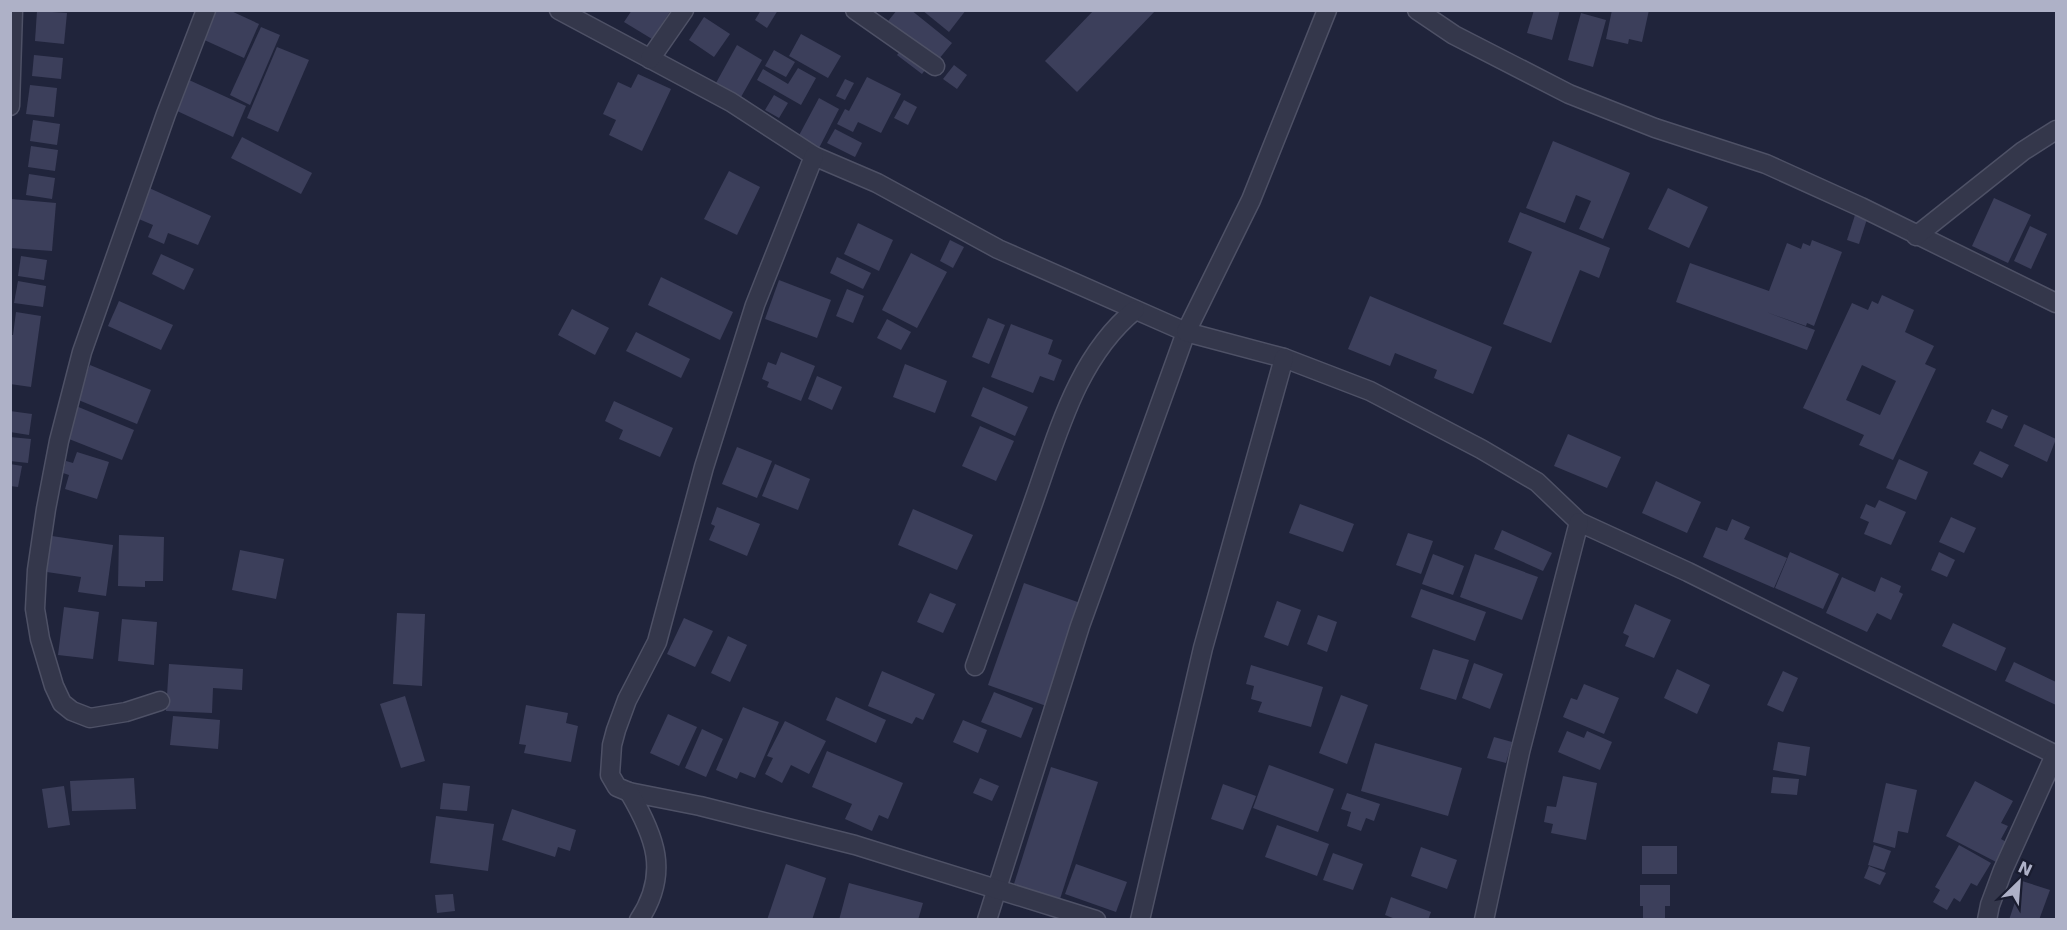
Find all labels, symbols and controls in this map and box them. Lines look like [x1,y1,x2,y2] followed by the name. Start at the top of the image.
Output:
[1989,852,2049,912] north arrow
[2015,857,2035,880] text: N

